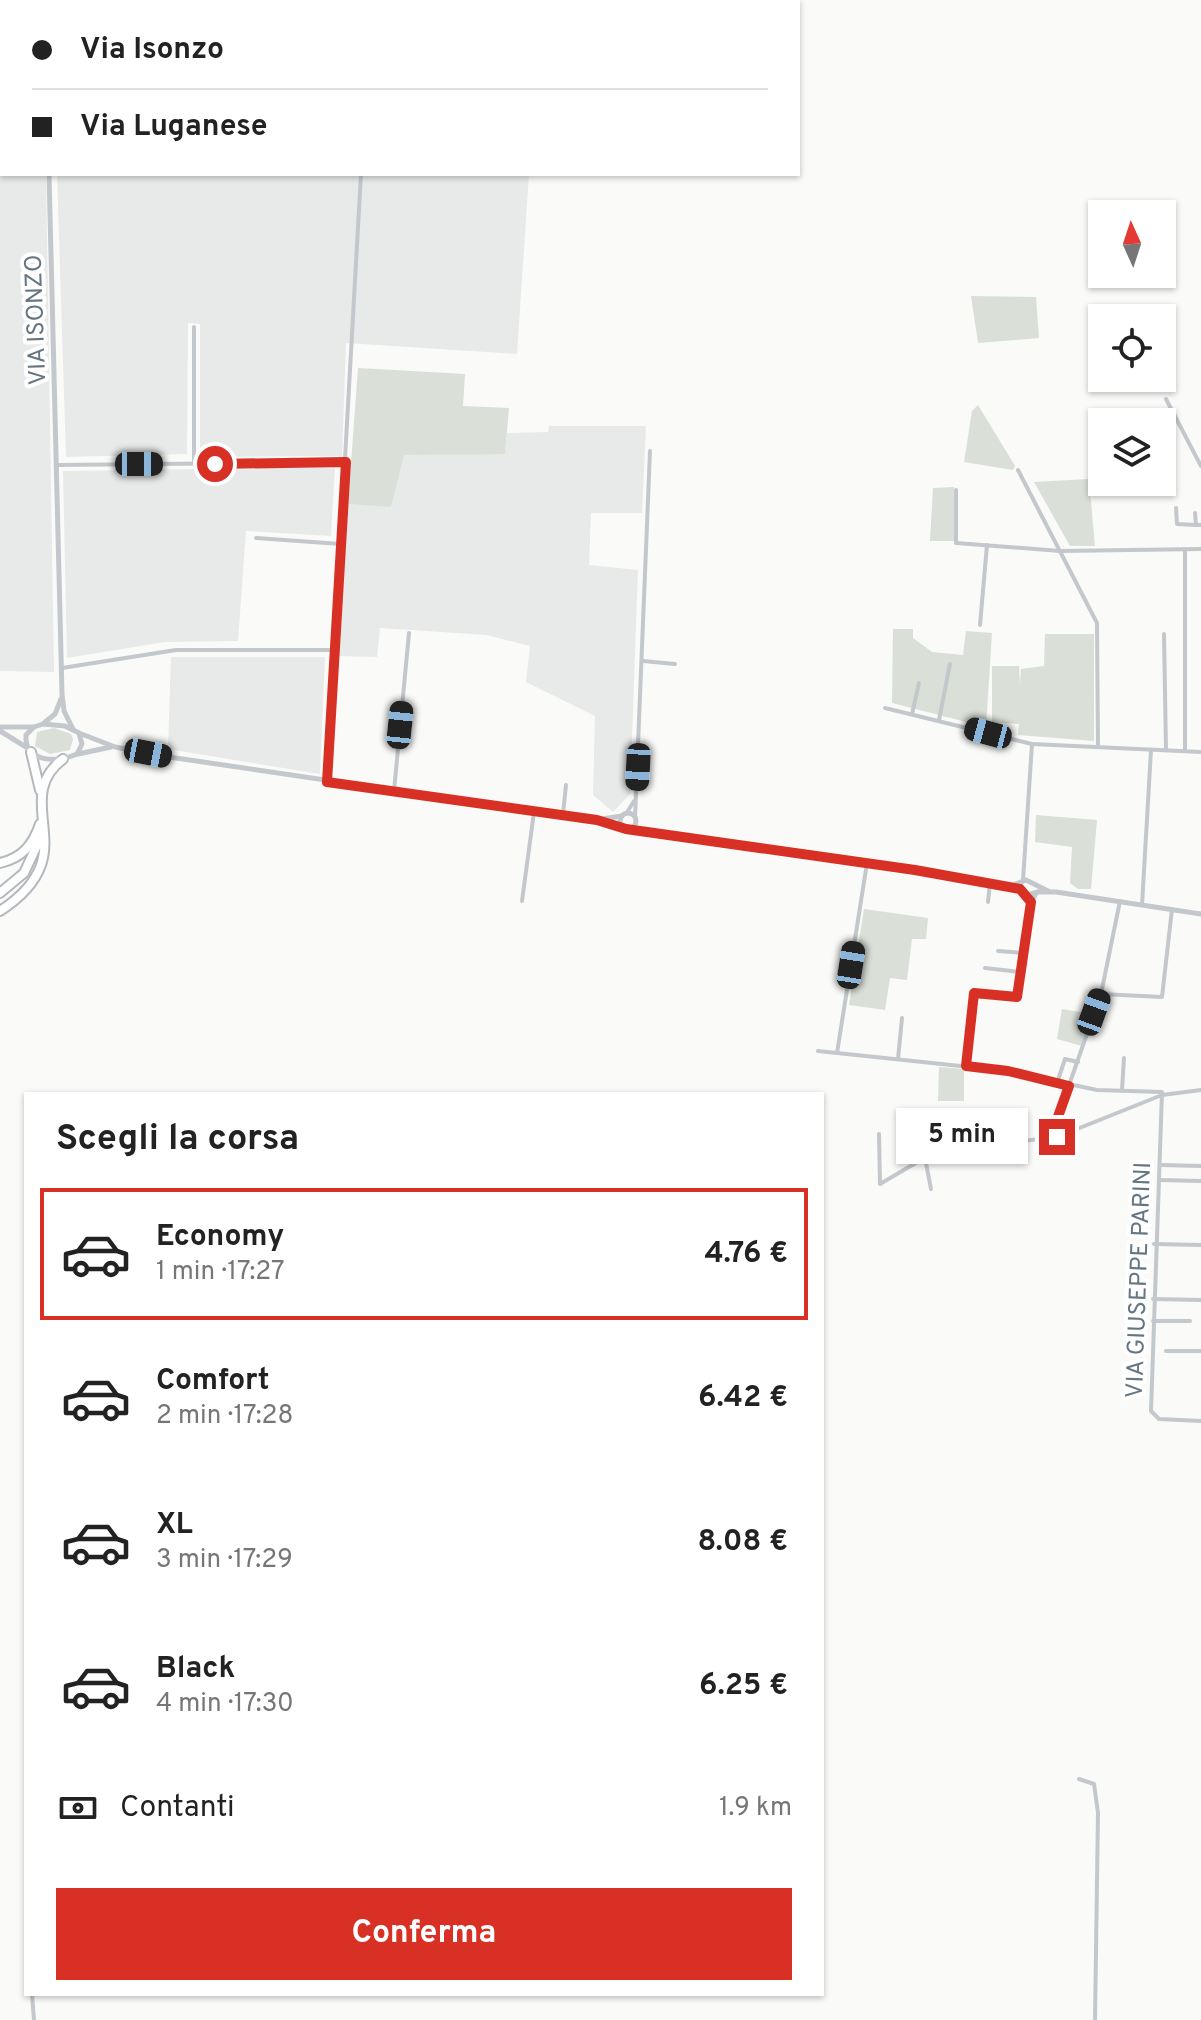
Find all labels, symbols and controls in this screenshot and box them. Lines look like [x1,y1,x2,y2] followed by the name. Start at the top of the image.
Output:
[80,32,224,69] text: Via Isonzo
[80,109,267,146] text: Via Luganese
[1088,200,1176,288] north arrow
[1088,200,1176,496] map controls
[20,254,54,386] street label: VIA ISONZO
[1088,304,1176,392] button: locate
[1088,408,1176,496] button: layers
[197,446,233,482] route start
[115,452,163,476] car
[386,700,414,750] car
[962,715,1014,751] car
[122,737,174,769] car
[625,742,651,792] car
[835,939,867,991] car
[1075,985,1113,1039] car
[897,1109,1029,1165] callout: 5 min
[56,1117,299,1163] text: Scegli la corsa
[928,1119,996,1152] text: 5 min
[1039,1119,1075,1155] route end
[1121,1161,1159,1399] street label: VIA GIUSEPPE PARINI
[60,1218,132,1290] icon: car
[156,1219,284,1256] text: Economy
[704,1236,788,1273] text: 4.76 €
[156,1256,285,1289] text: 1 min · 17:27
[60,1362,132,1434] icon: car
[156,1363,269,1400] text: Comfort
[698,1380,788,1417] text: 6.42 €
[156,1400,293,1433] text: 2 min · 17:28
[60,1506,132,1578] icon: car
[156,1507,193,1544] text: XL
[697,1524,788,1561] text: 8.08 €
[156,1544,293,1577] text: 3 min · 17:29
[60,1650,132,1722] icon: car
[156,1651,235,1688] text: Black
[699,1668,788,1705] text: 6.25 €
[156,1688,294,1721] text: 4 min · 17:30
[56,1786,100,1830] icon: cash
[120,1790,235,1827] text: Contanti
[719,1792,792,1825] text: 1.9 km
[56,1888,792,1980] button: Conferma

